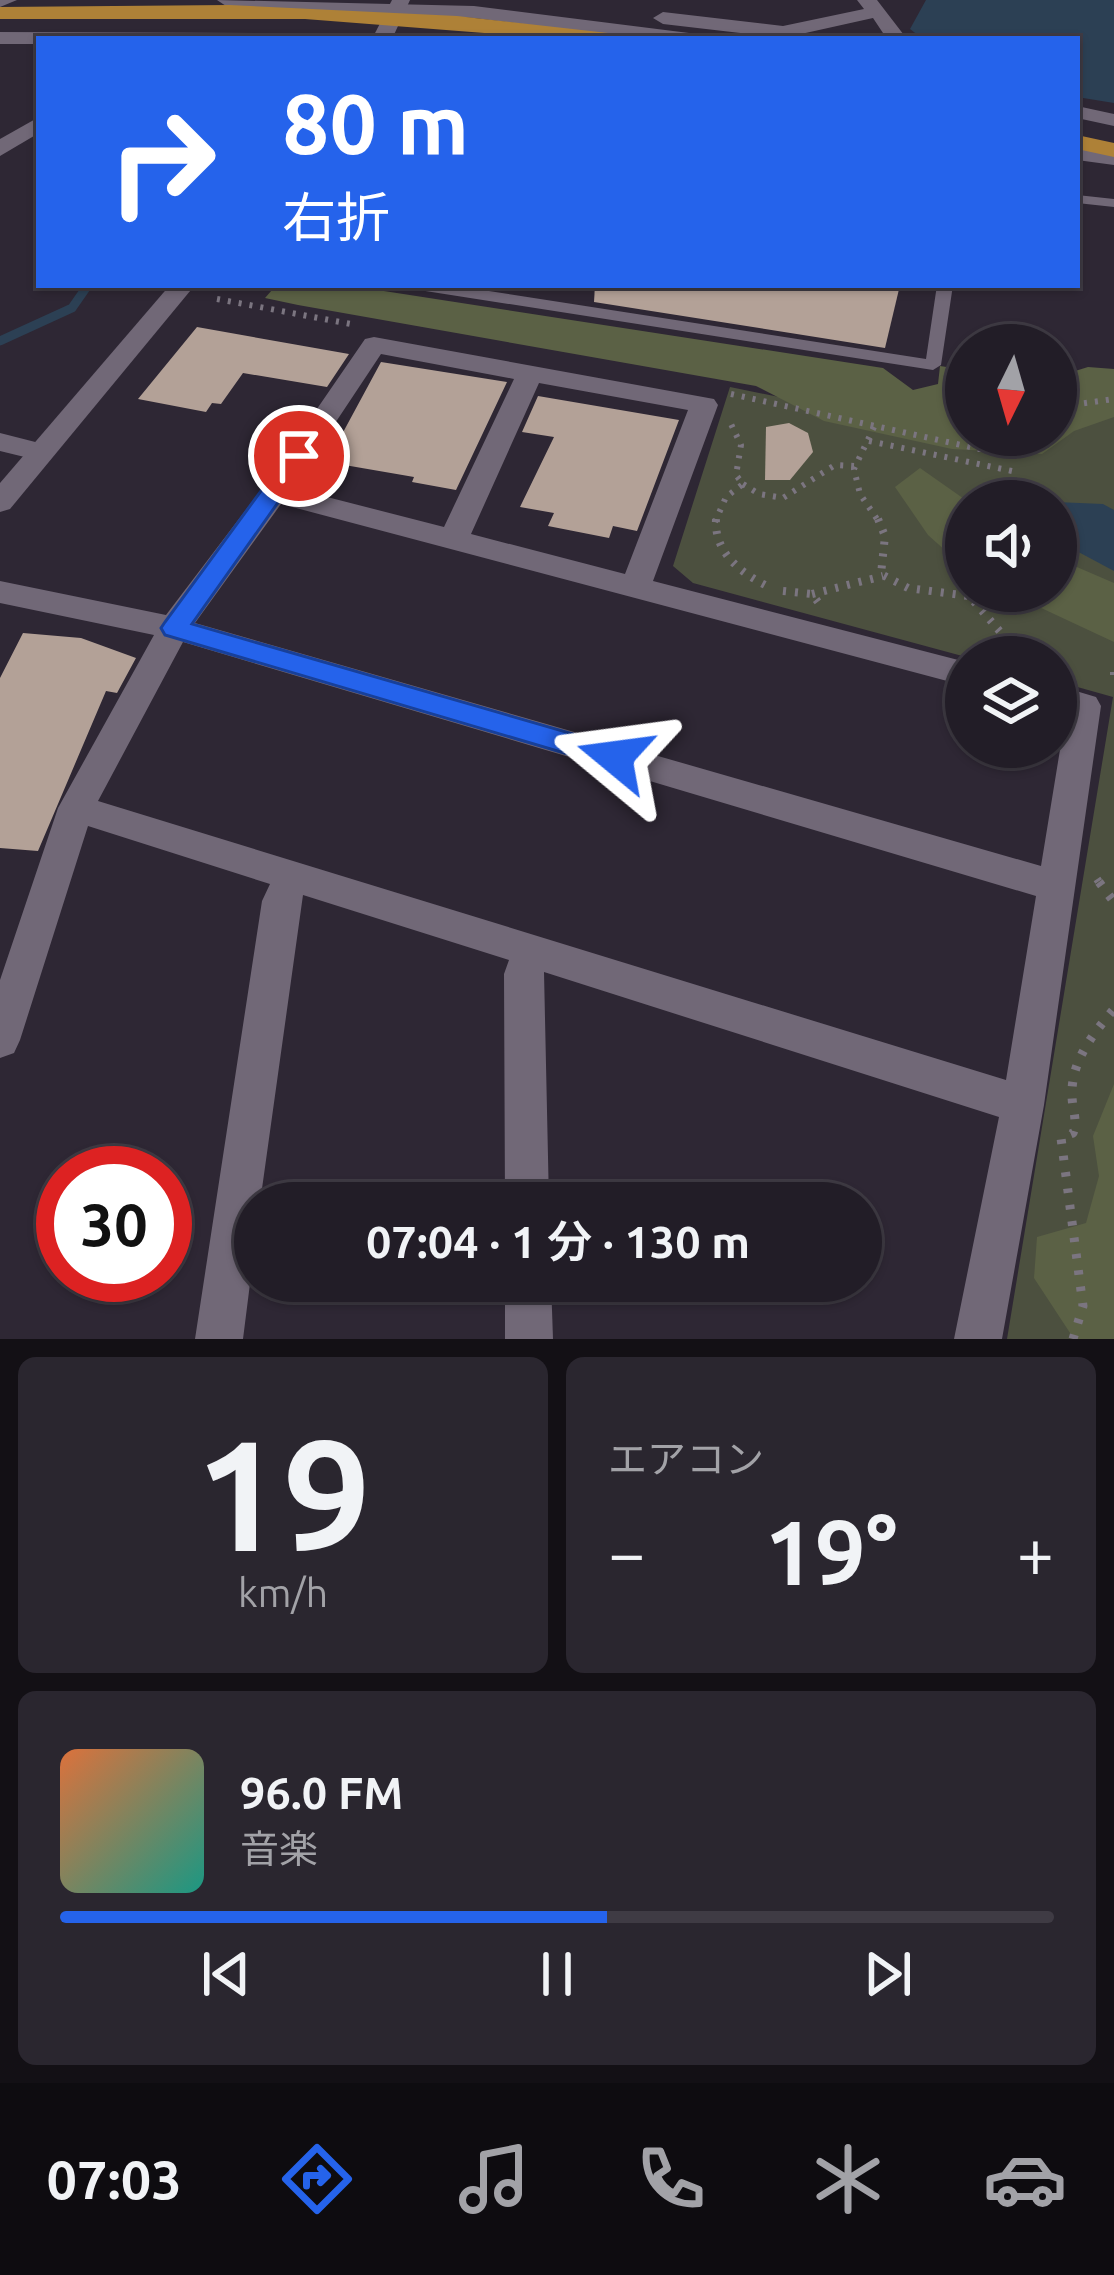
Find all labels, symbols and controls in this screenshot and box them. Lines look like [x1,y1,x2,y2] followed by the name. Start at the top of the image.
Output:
[282,76,469,170] text: 80 m
[84,84,240,240] icon: right
[282,187,390,247] text: 右折
[945,324,1077,456] north arrow
[945,324,1077,768] map controls
[248,405,350,507] pin
[266,423,332,489] icon: arrive
[945,480,1077,612] button: sound
[945,636,1077,768] button: layers
[552,694,678,820] position arrow
[36,1146,192,1302] speed limit sign: 30
[366,1216,750,1267] text: 07:04 · 1 分 · 130 m
[195,1406,371,1580] text: 19
[608,1437,764,1480] text: エアコン
[764,1501,898,1602] text: 19°
[608,1515,645,1589] text: −
[1017,1515,1054,1589] text: +
[238,1571,328,1614] text: km/h
[240,1767,403,1818] text: 96.0 FM
[240,1827,318,1870] text: 音楽
[193,1941,259,2007] icon: previous
[524,1941,590,2007] icon: pause
[855,1941,921,2007] icon: next
[275,2137,359,2221] icon: directions
[452,2137,536,2221] icon: music
[629,2137,713,2221] icon: phone
[806,2137,890,2221] icon: climate
[983,2137,1067,2221] icon: car
[47,2149,182,2209] text: 07:03

